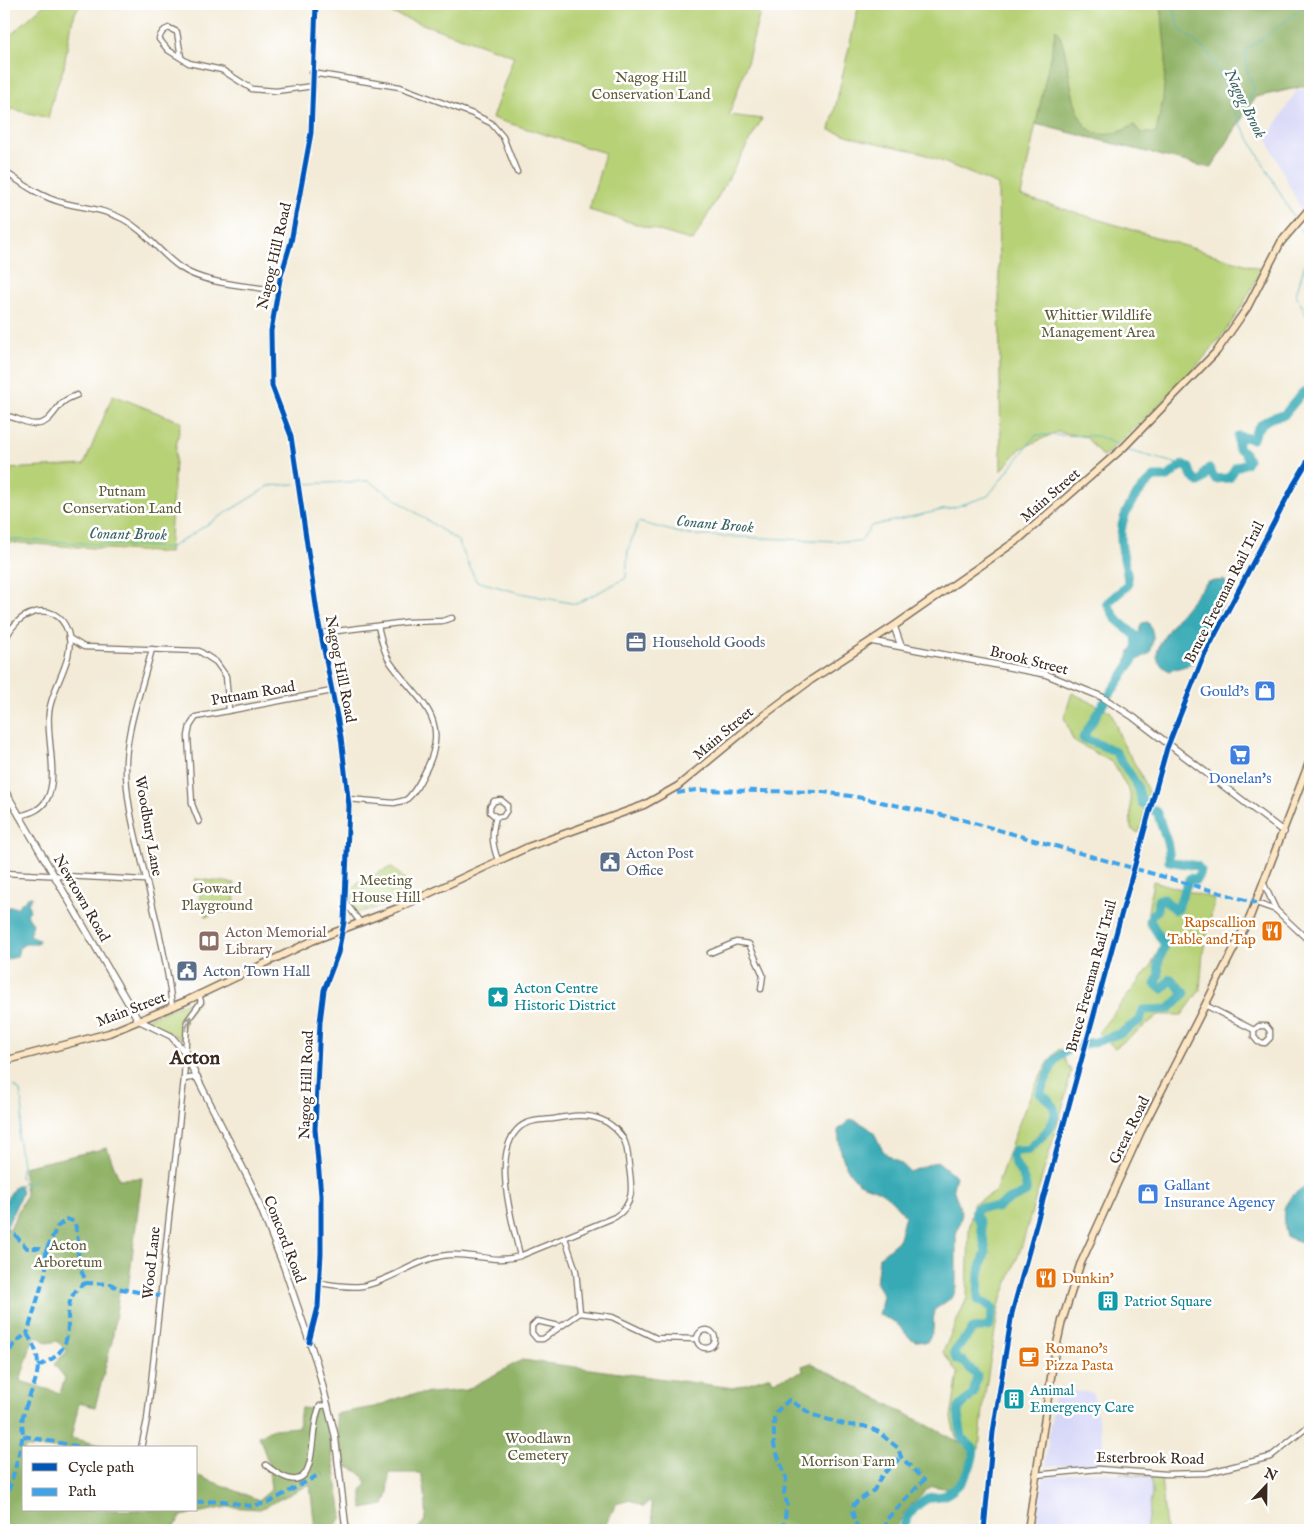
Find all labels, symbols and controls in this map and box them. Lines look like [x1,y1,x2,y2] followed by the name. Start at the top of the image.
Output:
[1219,66,1270,142] water label: Nagog Brook
[591,68,712,104] park label: Nagog Hill Conservation Land
[253,200,296,311] street label: Nagog Hill Road
[1041,306,1155,342] park label: Whittier Wildlife Management Area
[1016,464,1084,527] street label: Main Street
[62,482,183,518] park label: Putnam Conservation Land
[675,512,755,538] water label: Conant Brook
[1180,517,1269,666] street label: Bruce Freeman Rail Trail
[89,524,168,546] water label: Conant Brook
[321,614,360,725] street label: Nagog Hill Road
[624,630,648,654] office icon: Household Goods
[652,633,765,652] place label: Household Goods
[988,642,1070,679] street label: Brook Street
[210,677,297,710] street label: Putnam Road
[1253,679,1277,703] shop icon: Gould's
[1200,682,1249,701] place label: Gould's
[689,703,757,764] street label: Main Street
[1228,743,1252,767] supermarket icon: Donelan's
[1209,769,1271,788] place label: Donelan's
[130,774,167,878] street label: Woodbury Lane
[625,844,694,880] place label: Acton Post Office
[598,850,622,874] public building icon: Acton Post Office
[49,851,115,946] street label: Newtown Road
[352,871,421,907] park label: Meeting House Hill
[181,879,254,915] park label: Goward Playground
[1062,897,1121,1054] street label: Bruce Freeman Rail Trail
[1167,913,1256,949] place label: Rapscallion Table and Tap
[1260,919,1284,943] restaurant icon: Rapscallion Table and Tap
[224,923,327,959] place label: Acton Memorial Library
[197,929,221,953] library icon: Acton Memorial Library
[175,959,199,983] public building icon: Acton Town Hall
[202,962,311,981] place label: Acton Town Hall
[513,979,616,1015] place label: Acton Centre Historic District
[486,985,510,1009] place icon: Acton Centre Historic District
[94,987,169,1031] street label: Main Street
[183,1015,193,1031] one-way arrow
[295,1029,318,1140] street label: Nagog Hill Road
[169,1046,220,1071] district label: Acton
[1105,1092,1154,1167] street label: Great Road
[1164,1176,1276,1212] place label: Gallant Insurance Agency
[1136,1182,1160,1206] shop icon: Gallant Insurance Agency
[259,1193,310,1286] street label: Concord Road
[138,1226,165,1300] street label: Wood Lane
[33,1236,103,1272] park label: Acton Arboretum
[1034,1266,1058,1290] restaurant icon: Dunkin'
[1062,1269,1114,1288] place label: Dunkin'
[1096,1289,1120,1313] building icon: Patriot Square
[1124,1292,1212,1311] place label: Patriot Square
[1045,1339,1114,1375] place label: Romano's Pizza Pasta
[1017,1345,1041,1369] cafe icon: Romano's Pizza Pasta
[1029,1381,1134,1417] place label: Animal Emergency Care
[1002,1387,1026,1411] building icon: Animal Emergency Care
[505,1429,571,1465] park label: Woodlawn Cemetery
[22,1446,198,1512] legend
[1096,1448,1205,1469] street label: Esterbrook Road
[801,1452,896,1471] park label: Morrison Farm
[68,1458,134,1477] text: Cycle path
[1242,1462,1292,1512] north arrow
[1261,1464,1279,1485] text: N
[68,1482,96,1501] text: Path

